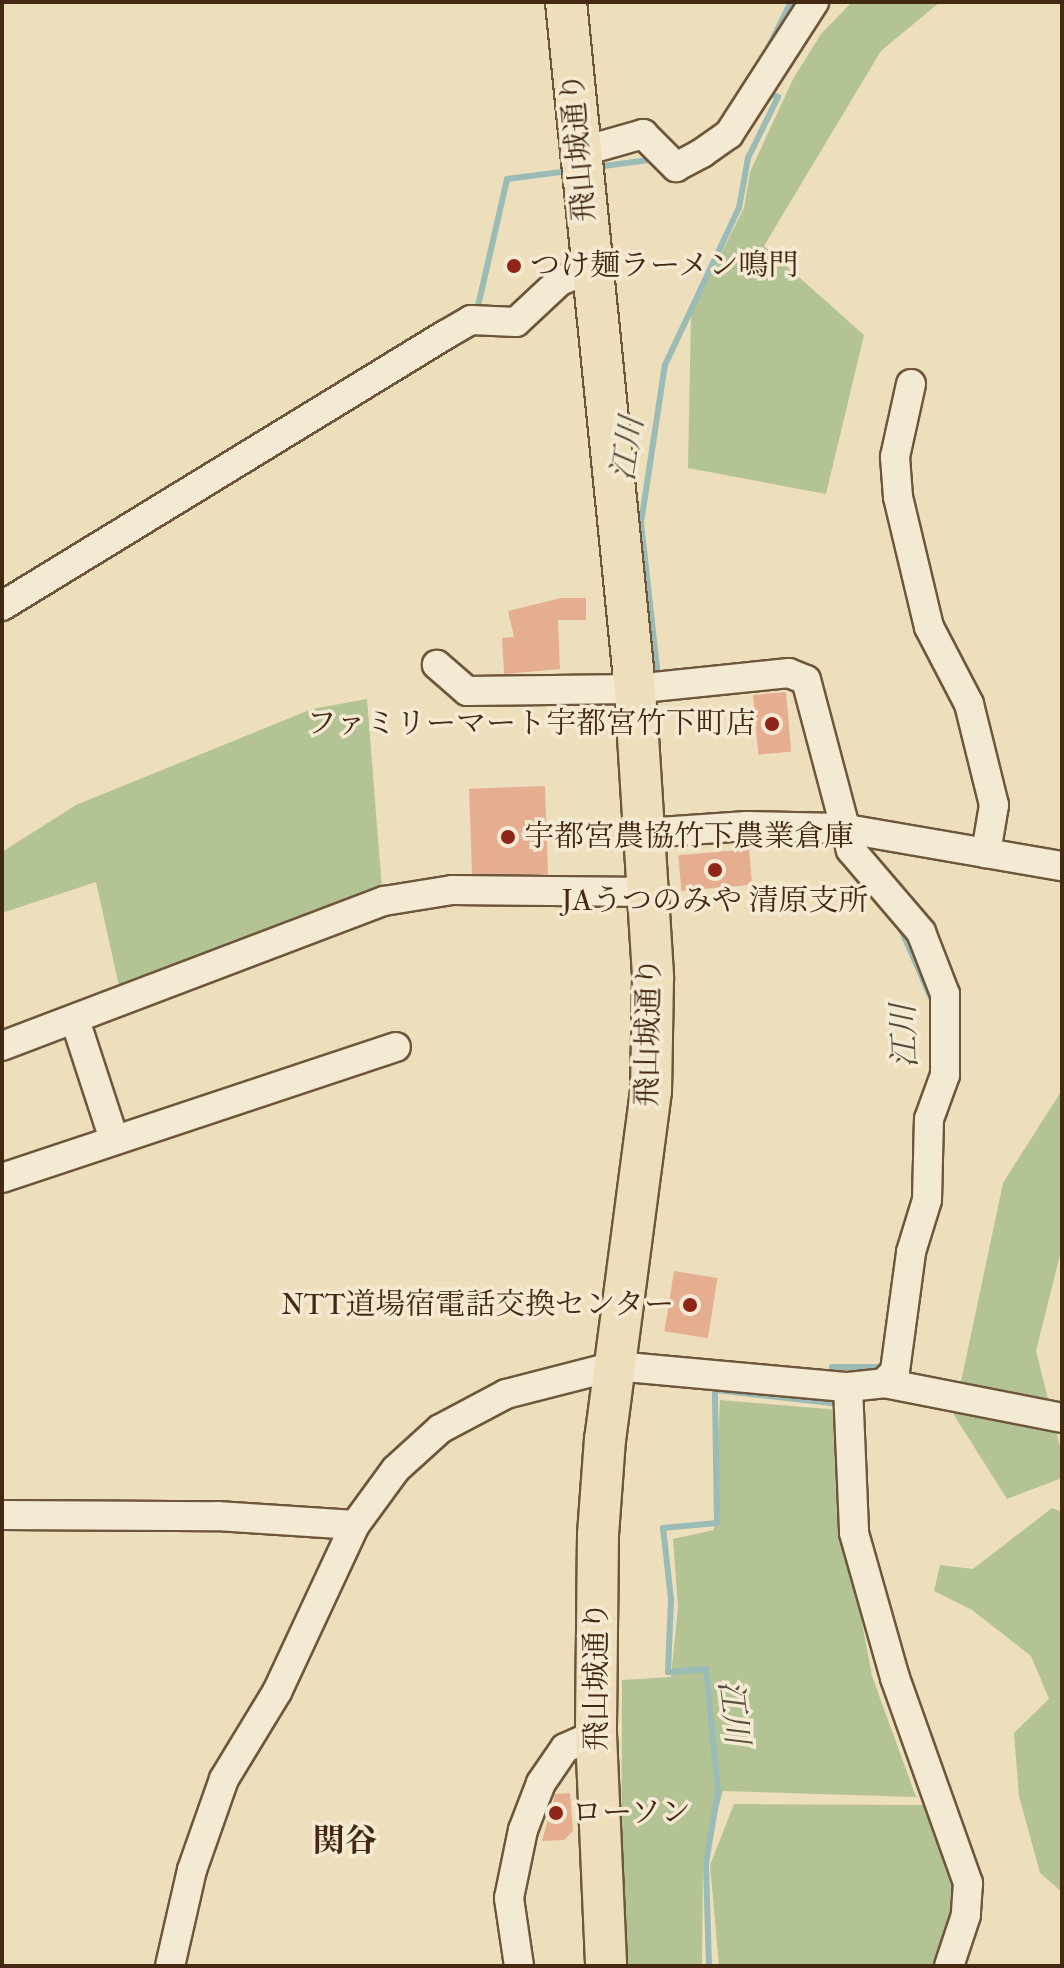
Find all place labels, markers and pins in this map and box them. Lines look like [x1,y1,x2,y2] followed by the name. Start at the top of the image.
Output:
[530,248,800,284] place label: つけ麺ラーメン鳴門
[505,257,523,275] marker: つけ麺ラーメン鳴門
[306,706,756,742] place label: ファミリーマート宇都宮竹下町店
[763,715,781,733] marker: ファミリーマート宇都宮竹下町店
[524,819,854,855] place label: 宇都宮農協竹下農業倉庫
[499,828,517,846] marker: 宇都宮農協竹下農業倉庫
[706,861,724,879] marker: JAうつのみや 清原支所
[562,883,868,919] place label: JAうつのみや 清原支所
[280,1287,674,1323] place label: NTT道場宿電話交換センター
[681,1296,699,1314] marker: NTT道場宿電話交換センター
[572,1795,692,1831] place label: ローソン
[547,1804,565,1822] marker: ローソン

